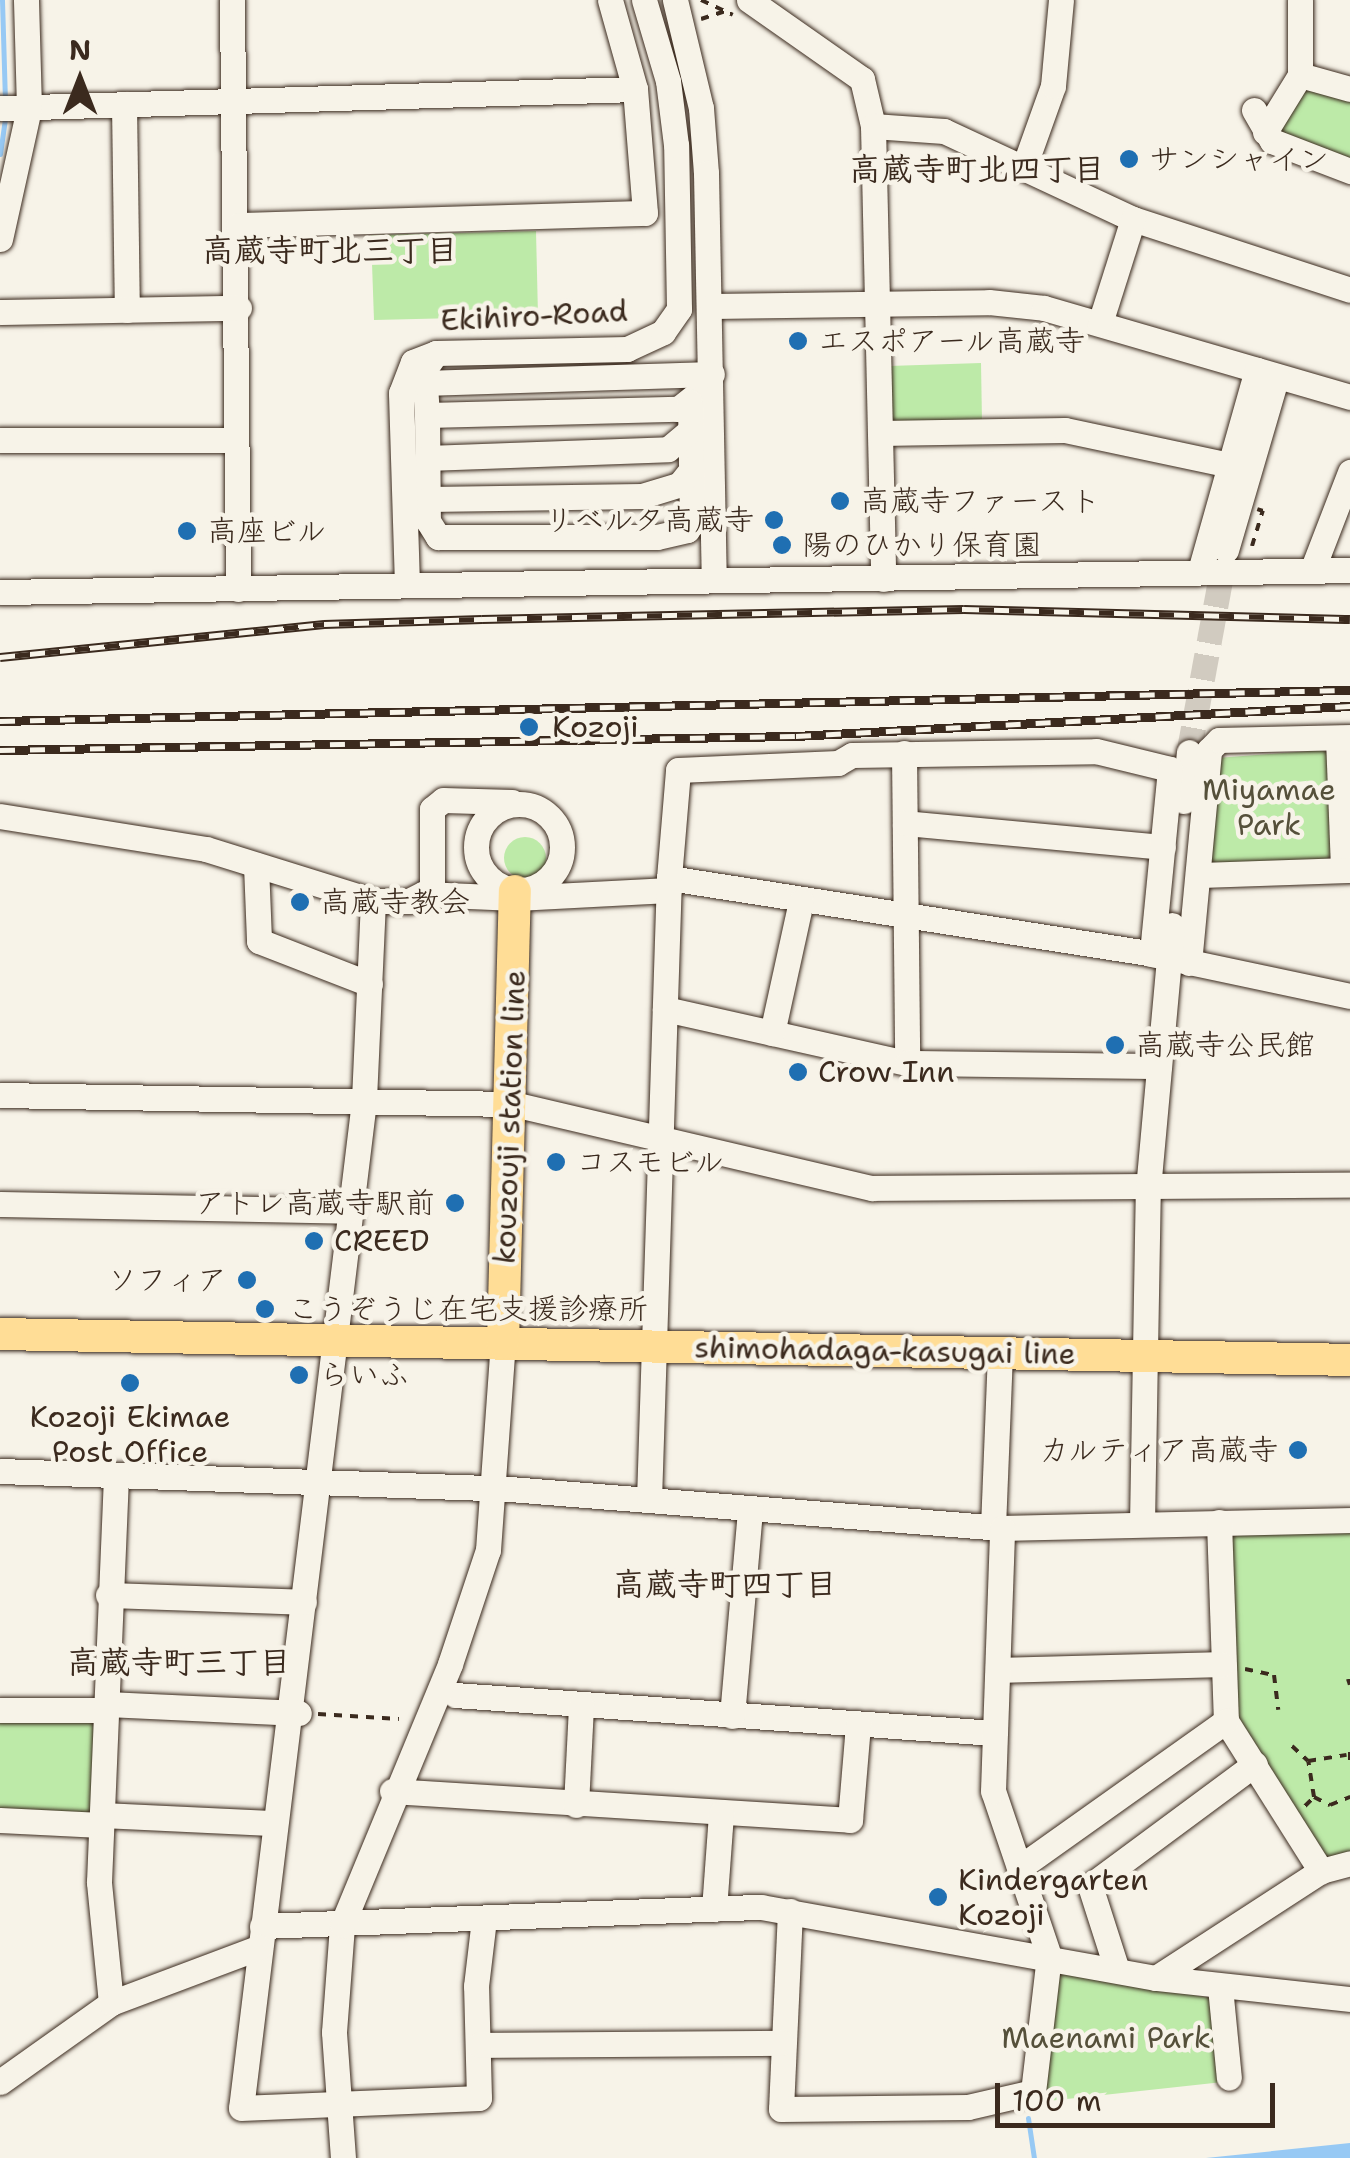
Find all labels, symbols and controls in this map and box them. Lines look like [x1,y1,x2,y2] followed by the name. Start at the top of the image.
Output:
[30,30,130,130] north arrow
[69,31,91,69] text: N
[1149,141,1329,177] place label: サンシャイン
[1118,148,1140,170] marker: サンシャイン
[849,150,1105,188] district label: 高蔵寺町北四丁目
[202,231,458,269] district label: 高蔵寺町北三丁目
[439,293,629,339] street label: Ekihiro-Road
[818,323,1087,359] place label: エスポアール高蔵寺
[787,330,809,352] marker: エスポアール高蔵寺
[860,483,1100,519] place label: 高蔵寺ファースト
[829,490,851,512] marker: 高蔵寺ファースト
[544,502,754,538] place label: リベルタ高蔵寺
[763,509,785,531] marker: リベルタ高蔵寺
[207,513,327,549] place label: 高座ビル
[176,520,198,542] marker: 高座ビル
[802,527,1042,563] place label: 陽のひかり保育園
[771,534,793,556] marker: 陽のひかり保育園
[552,709,639,745] place label: Kozoji
[516,714,542,740] marker: Kozoji
[1202,772,1336,842] park label: Miyamae Park
[320,884,470,920] place label: 高蔵寺教会
[289,891,311,913] marker: 高蔵寺教会
[487,969,533,1265] street label: kouzouji station line
[1135,1027,1315,1063] place label: 高蔵寺公民館
[1104,1034,1126,1056] marker: 高蔵寺公民館
[818,1054,955,1090] place label: Crow Inn
[787,1061,809,1083] marker: Crow Inn
[576,1144,726,1180] place label: コスモビル
[545,1151,567,1173] marker: コスモビル
[195,1185,435,1221] place label: アトレ高蔵寺駅前
[444,1192,466,1214] marker: アトレ高蔵寺駅前
[334,1223,430,1259] place label: CREED
[303,1230,325,1252] marker: CREED
[107,1262,227,1298] place label: ソフィア
[236,1269,258,1291] marker: ソフィア
[288,1291,648,1327] place label: こうぞうじ在宅支援診療所
[252,1296,278,1322] marker: こうぞうじ在宅支援診療所
[694,1330,1076,1372] street label: shimohadaga-kasugai line
[319,1357,409,1393] place label: らいふ
[288,1364,310,1386] marker: らいふ
[119,1372,141,1394] marker: Kozoji Ekimae Post Office
[29,1399,231,1470] place label: Kozoji Ekimae Post Office
[1038,1432,1278,1468] place label: カルティア高蔵寺
[1287,1439,1309,1461] marker: カルティア高蔵寺
[613,1565,837,1603] district label: 高蔵寺町四丁目
[67,1643,291,1681] district label: 高蔵寺町三丁目
[958,1862,1148,1932] place label: Kindergarten Kozoji
[927,1886,949,1908] marker: Kindergarten Kozoji
[1001,2020,1211,2056] park label: Maenami Park
[1000,2063,1280,2125] scale bar
[1012,2080,1102,2121] text: 100 m

